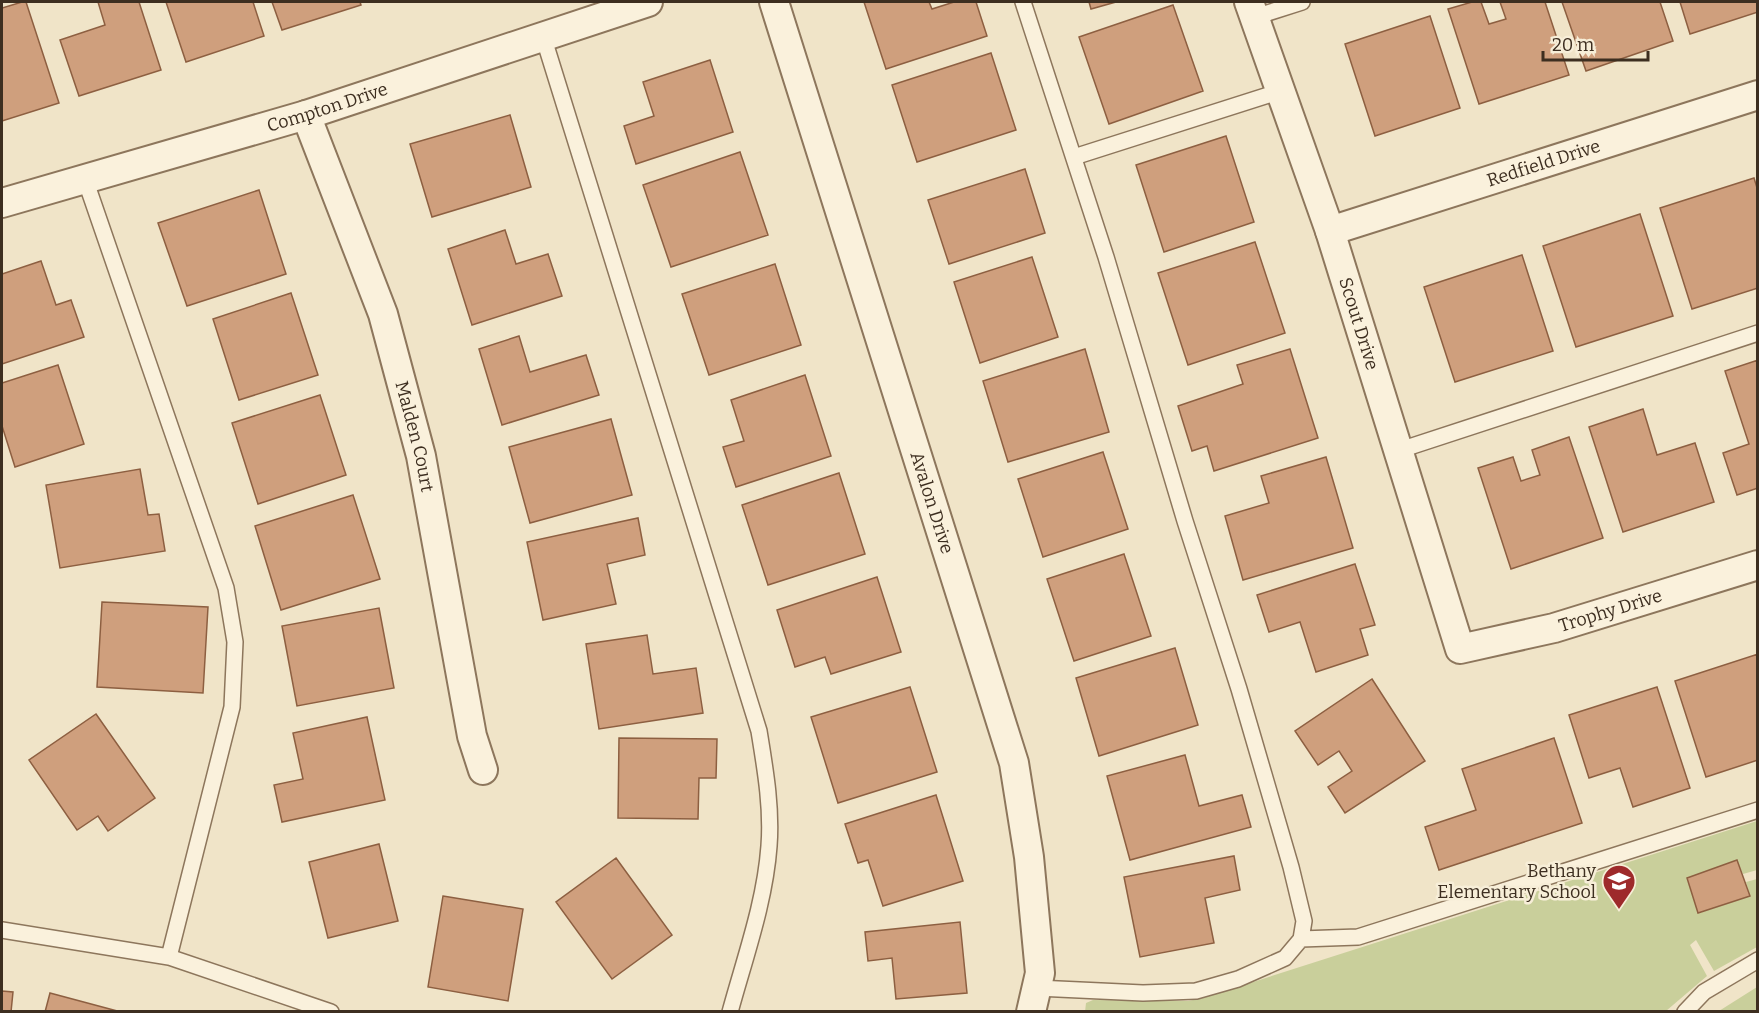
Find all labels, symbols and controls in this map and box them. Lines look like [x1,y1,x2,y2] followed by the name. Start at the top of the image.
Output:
[1543,24,1648,62] scale bar
[1552,34,1594,56] text: 20 m
[264,78,390,137] street label: Compton Drive
[1484,135,1603,191] street label: Redfield Drive
[1334,275,1384,373] street label: Scout Drive
[390,379,438,494] street label: Malden Court
[905,449,958,556] street label: Avalon Drive
[1556,584,1665,637] street label: Trophy Drive
[1437,860,1596,903] place label: Bethany Elementary School
[1601,863,1637,910] school or university icon: Bethany Elementary School

